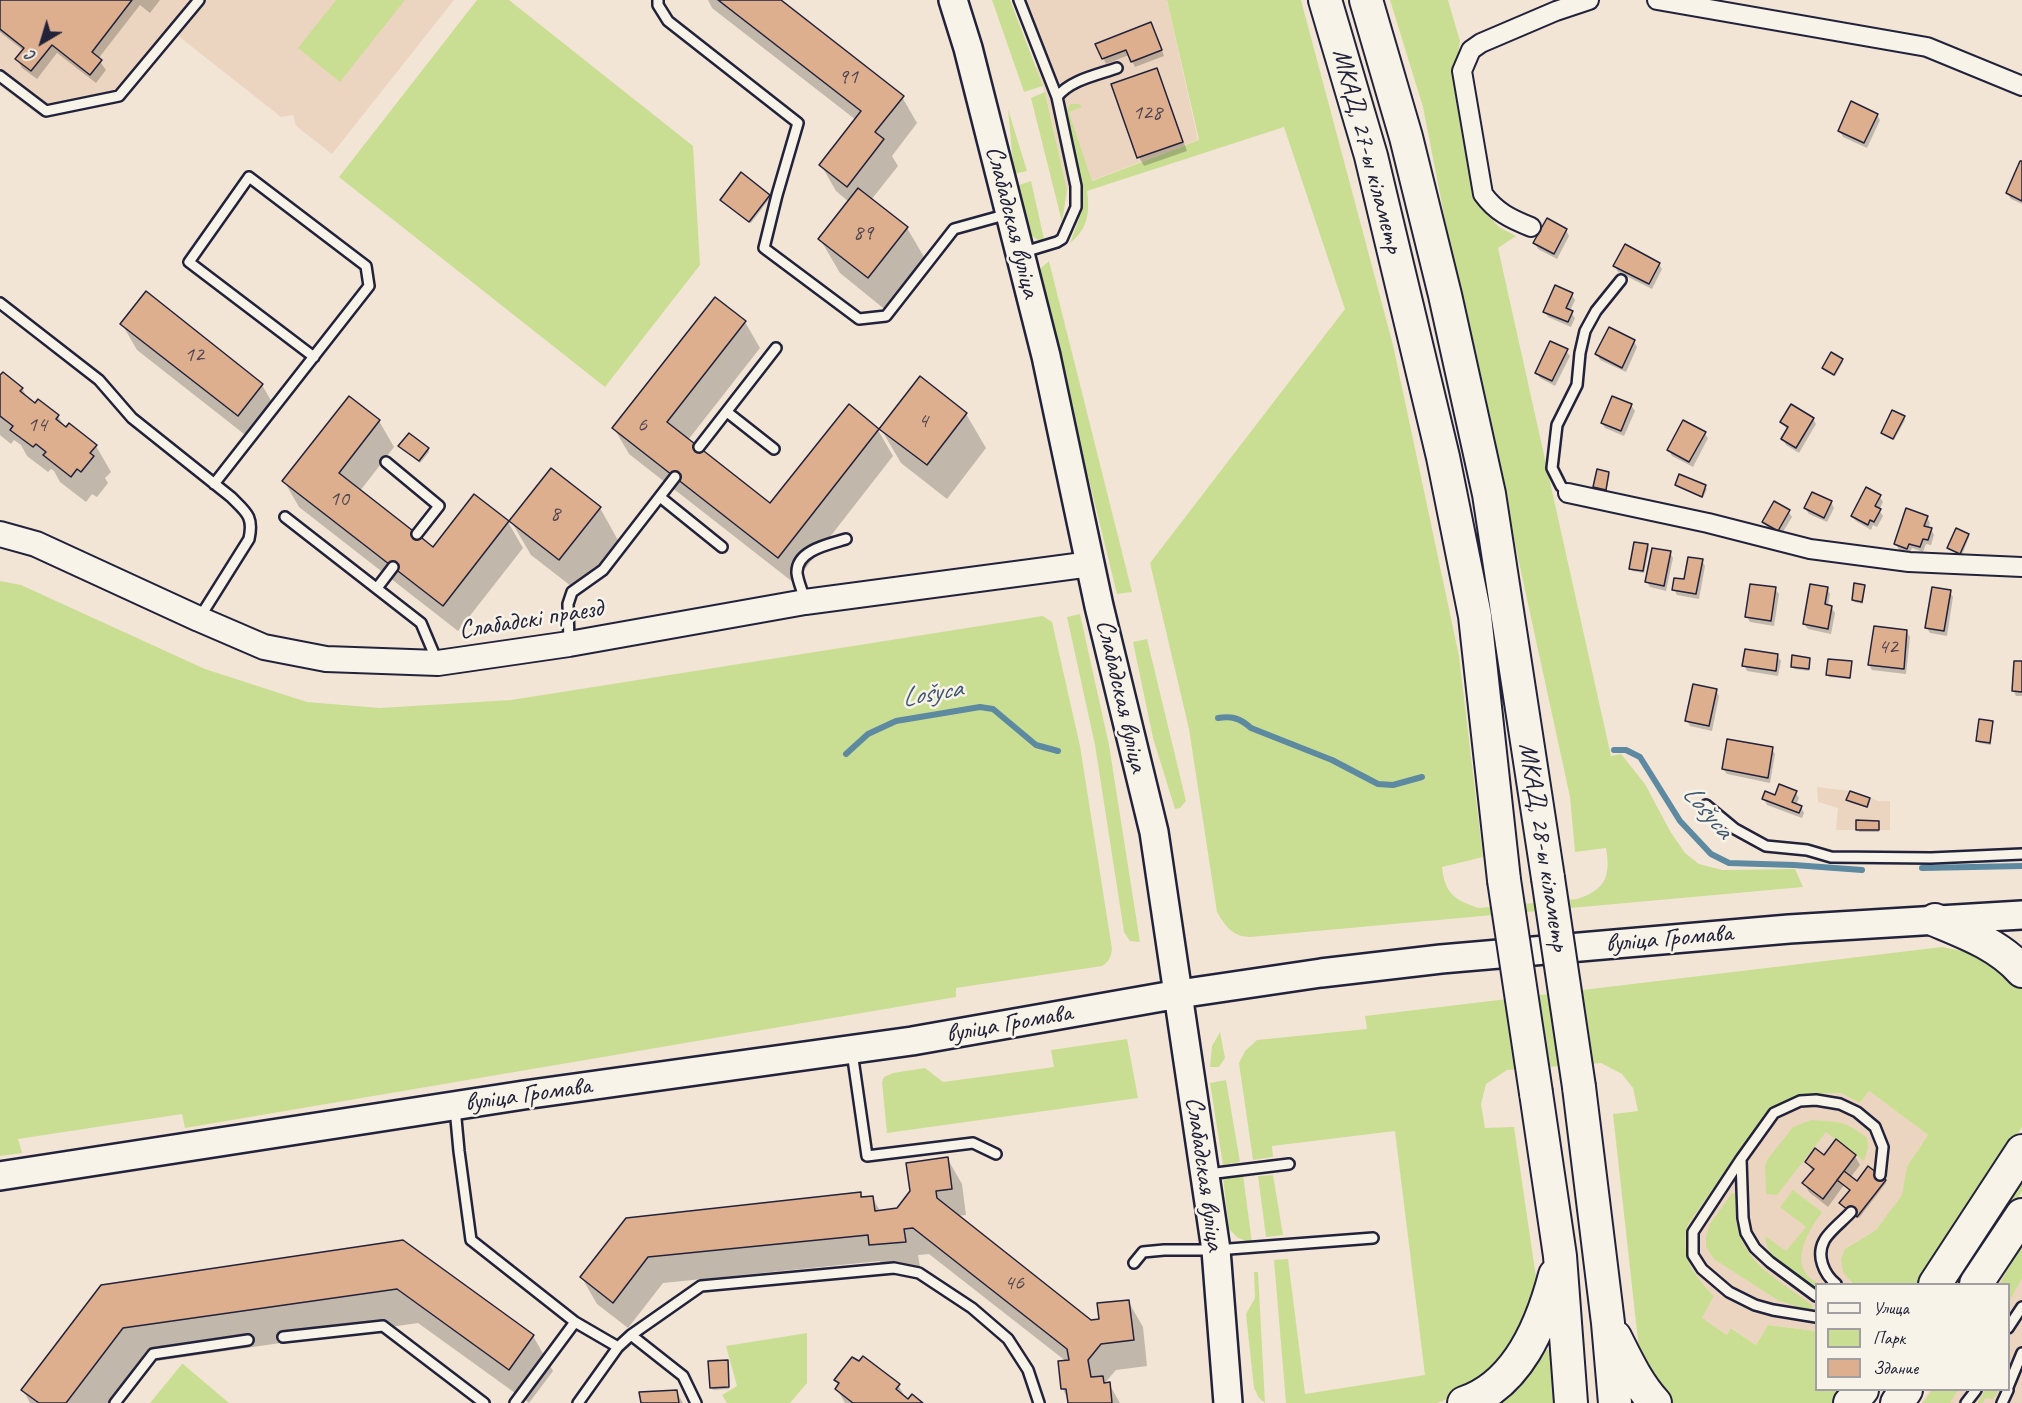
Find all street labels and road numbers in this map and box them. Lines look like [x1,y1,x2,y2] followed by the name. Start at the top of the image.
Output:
[1325,45,1409,257] street label: МКАД, 27-ы кіламетр
[978,143,1046,301] street label: Слабадская вуліца
[457,593,605,647] street label: Слабадскі праезд
[1088,617,1154,775] street label: Слабадская вуліца
[1511,741,1575,953] street label: МКАД, 28-ы кіламетр
[1604,918,1734,960] street label: вуліца Громава
[944,998,1074,1050] street label: вуліца Громава
[463,1071,593,1119] street label: вуліца Громава
[1178,1095,1230,1253] street label: Слабадская вуліца

